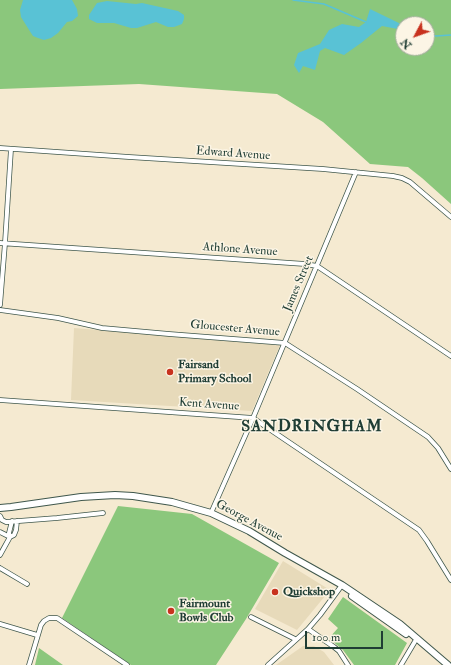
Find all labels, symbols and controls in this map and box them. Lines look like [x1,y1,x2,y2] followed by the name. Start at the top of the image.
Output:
[395,16,435,56] north arrow
[398,36,414,52] text: N
[195,144,271,164] street label: Edward Avenue
[202,240,278,260] street label: Athlone Avenue
[281,254,317,314] street label: James Street
[190,318,280,340] street label: Gloucester Avenue
[178,358,251,386] place label: Fairsand Primary School
[165,367,175,377] marker: Fairsand Primary School
[178,396,240,414] street label: Kent Avenue
[241,418,383,438] district label: SANDRINGHAM
[213,497,285,545] street label: George Avenue
[283,585,335,599] place label: Quickshop
[270,587,280,597] marker: Quickshop
[179,597,234,625] place label: Fairmount Bowls Club
[166,606,176,616] marker: Fairmount Bowls Club
[307,623,385,649] scale bar
[312,630,340,645] text: 100 m

